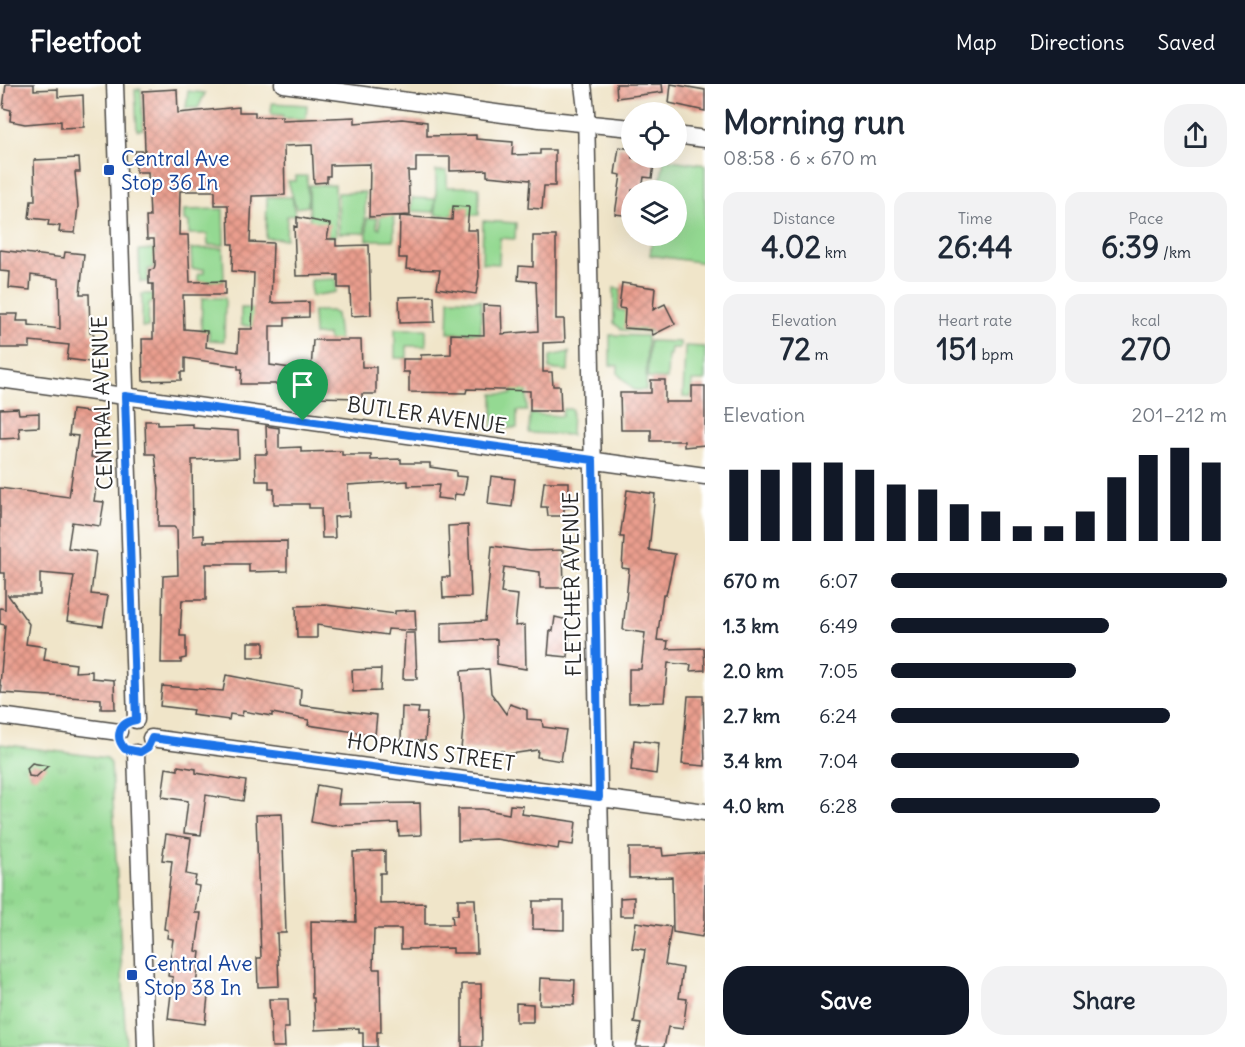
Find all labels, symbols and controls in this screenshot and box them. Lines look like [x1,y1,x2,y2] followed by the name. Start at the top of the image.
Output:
[30,24,141,60] text: Fleetfoot
[956,29,997,56] text: Map
[1030,29,1124,56] text: Directions
[1157,29,1215,56] text: Saved
[723,101,905,143] text: Morning run
[621,102,687,246] map controls
[621,102,687,168] button: locate
[1164,104,1227,167] button: share
[121,145,230,196] place label: Central Ave Stop 36 In
[723,145,877,170] text: 08:58 · 6 × 670 m
[102,163,116,177] marker: Central Ave Stop 36 In
[621,180,687,246] button: layers
[773,208,835,228] text: Distance
[958,208,992,228] text: Time
[1129,208,1163,228] text: Pace
[761,228,821,266] text: 4.02
[937,228,1013,266] text: 26:44
[1101,228,1159,266] text: 6:39
[821,242,847,262] text: km
[1159,242,1191,262] text: /km
[771,310,837,330] text: Elevation
[938,310,1012,330] text: Heart rate
[1132,310,1160,330] text: kcal
[85,315,119,491] street label: CENTRAL AVENUE
[780,330,811,368] text: 72
[937,330,978,368] text: 151
[1121,330,1171,368] text: 270
[811,344,828,364] text: m
[978,344,1013,364] text: bpm
[277,359,328,421] pin
[286,368,319,401] icon: arrive
[346,390,508,440] street label: BUTLER AVENUE
[723,402,805,427] text: Elevation
[1131,402,1227,427] text: 201–212 m
[557,491,587,677] street label: FLETCHER AVENUE
[723,568,780,593] text: 670 m
[819,568,858,593] text: 6:07
[723,613,779,638] text: 1.3 km
[819,613,858,638] text: 6:49
[723,658,784,683] text: 2.0 km
[819,658,858,683] text: 7:05
[723,703,780,728] text: 2.7 km
[819,703,857,728] text: 6:24
[346,727,516,777] street label: HOPKINS STREET
[723,748,782,773] text: 3.4 km
[819,748,858,773] text: 7:04
[723,793,784,818] text: 4.0 km
[819,793,858,818] text: 6:28
[144,950,253,1001] place label: Central Ave Stop 38 In
[723,966,969,1035] button: Save
[981,966,1227,1035] button: Share
[125,968,139,982] marker: Central Ave Stop 38 In

